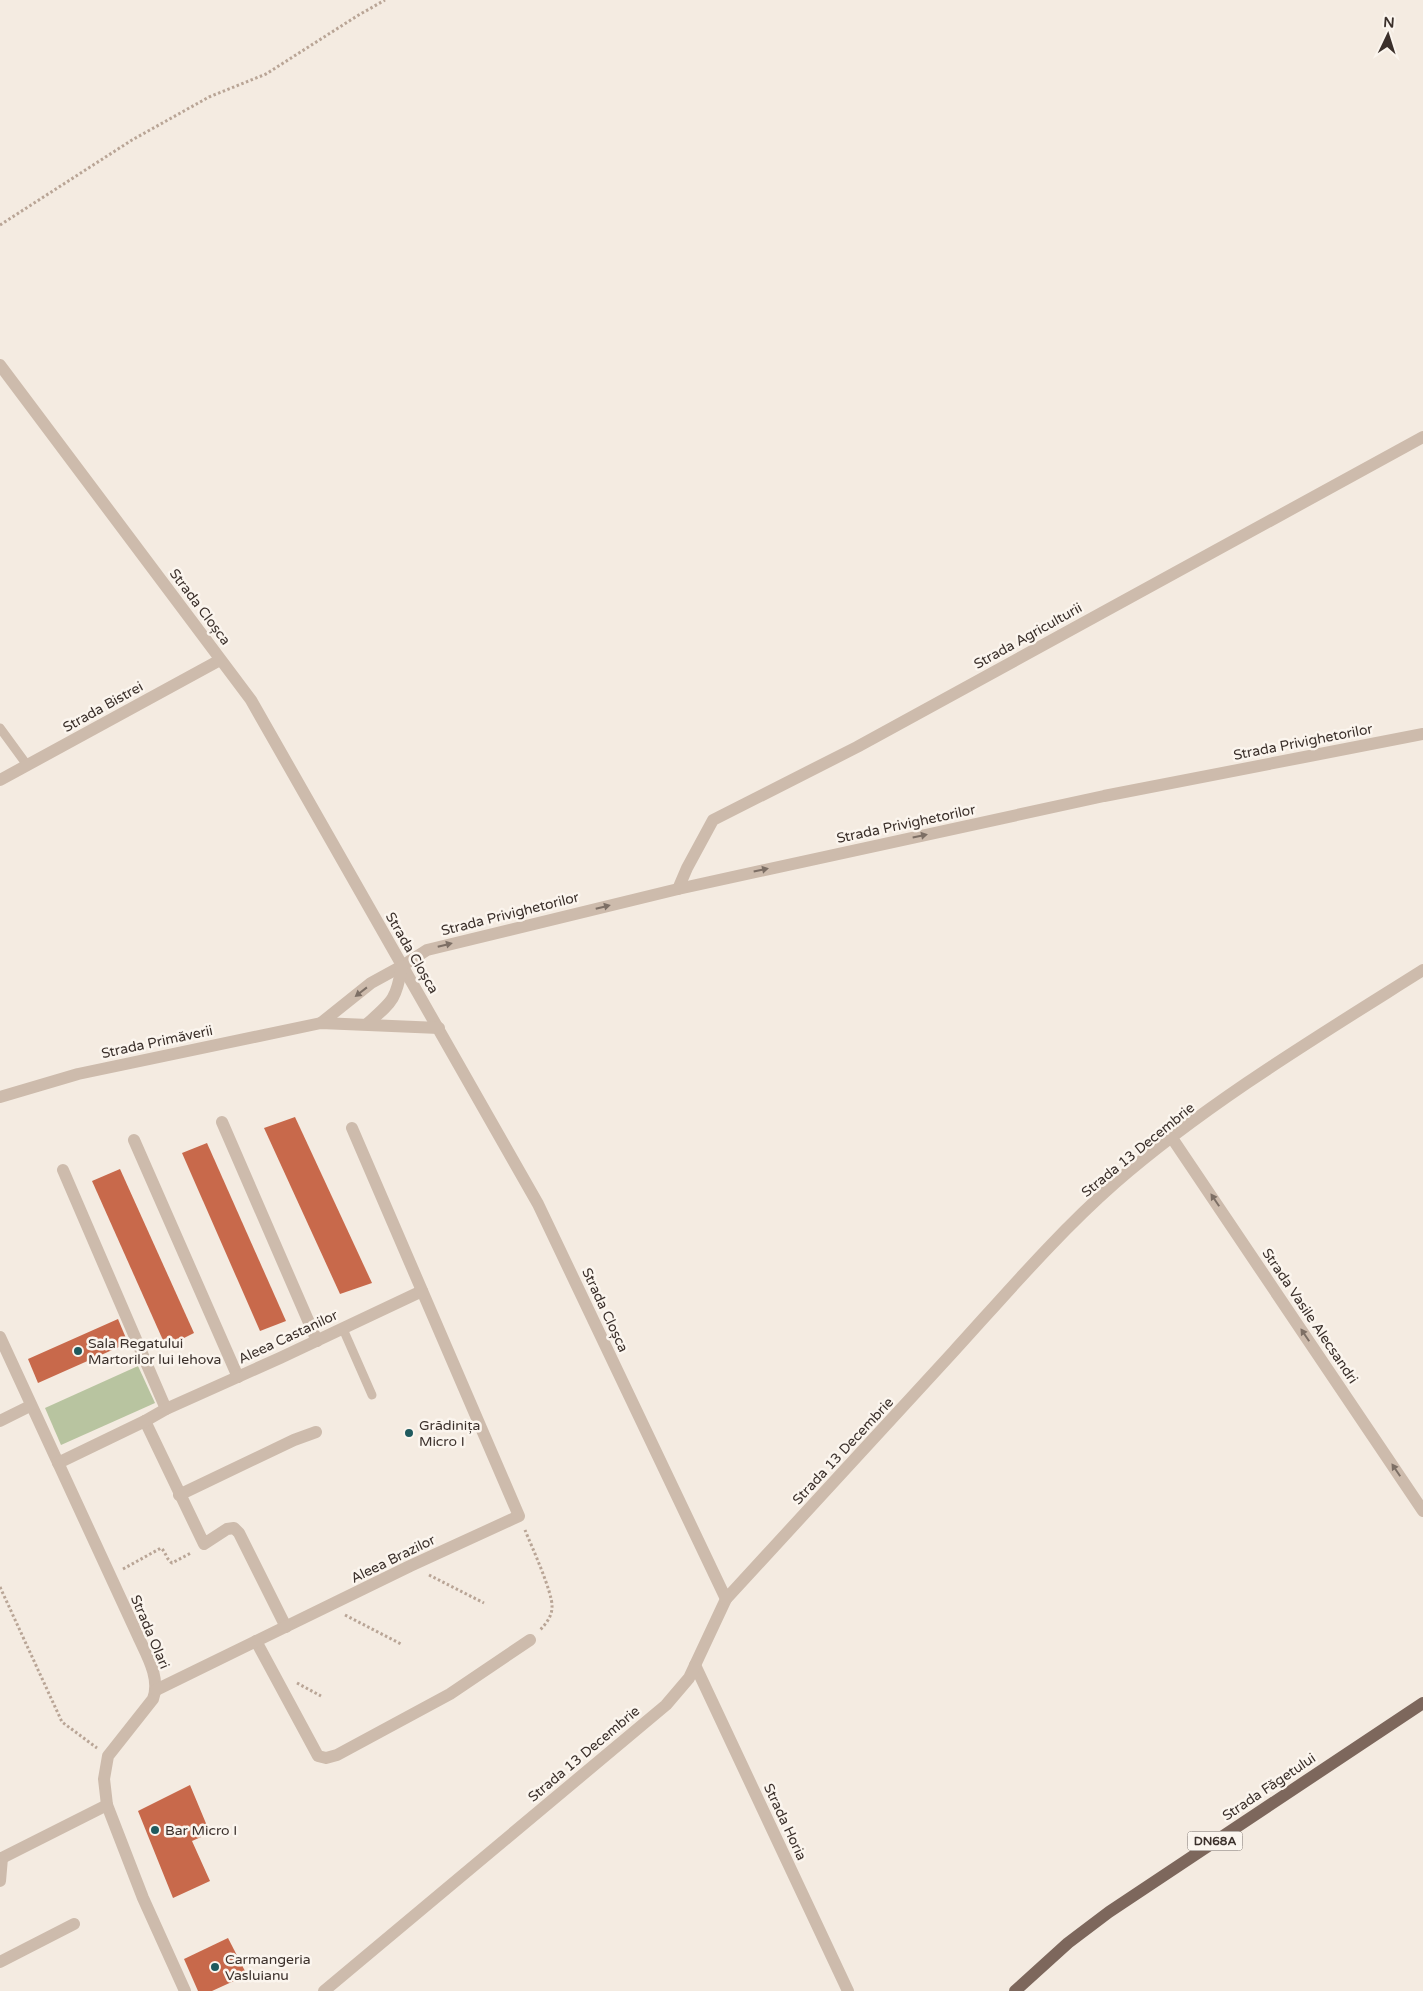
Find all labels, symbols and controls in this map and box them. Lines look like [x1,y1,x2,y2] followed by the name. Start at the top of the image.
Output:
[1363,10,1413,60] north arrow
[1383,14,1395,31] text: N
[166,566,234,648] street label: Strada Cloșca
[971,599,1085,673] street label: Strada Agriculturii
[60,678,146,736] street label: Strada Bistrei
[1232,720,1375,764] street label: Strada Privighetorilor
[835,801,978,847] street label: Strada Privighetorilor
[913,832,928,840] one-way arrow
[754,866,770,874] one-way arrow
[439,888,581,939] street label: Strada Privighetorilor
[596,903,611,911] one-way arrow
[382,909,442,997] street label: Strada Cloșca
[438,941,453,949] one-way arrow
[354,986,367,997] one-way arrow
[100,1022,214,1062] street label: Strada Primăverii
[1078,1099,1198,1201] street label: Strada 13 Decembrie
[1210,1194,1219,1207] one-way arrow
[1258,1245,1362,1387] street label: Strada Vasile Alecsandri
[578,1265,632,1355] street label: Strada Cloșca
[235,1306,341,1368] street label: Aleea Castanilor
[1300,1329,1310,1342] one-way arrow
[88,1335,221,1368] place label: Sala Regatului Martorilor lui Iehova
[72,1345,84,1357] marker: Sala Regatului Martorilor lui Iehova
[789,1394,897,1508] street label: Strada 13 Decembrie
[419,1417,480,1450] place label: Grădinița Micro I
[403,1427,415,1439] marker: Grădinița Micro I
[1391,1463,1401,1477] one-way arrow
[348,1531,439,1587] street label: Aleea Brazilor
[127,1592,173,1672] street label: Strada Olari
[525,1702,643,1806] street label: Strada 13 Decembrie
[1219,1750,1319,1824] street label: Strada Făgetului
[760,1781,810,1863] street label: Strada Horia
[165,1822,237,1839] place label: Bar Micro I
[149,1824,161,1836] marker: Bar Micro I
[1188,1832,1242,1850] road number: DN68A
[225,1951,311,1984] place label: Carmangeria Vasluianu
[209,1961,221,1973] marker: Carmangeria Vasluianu

